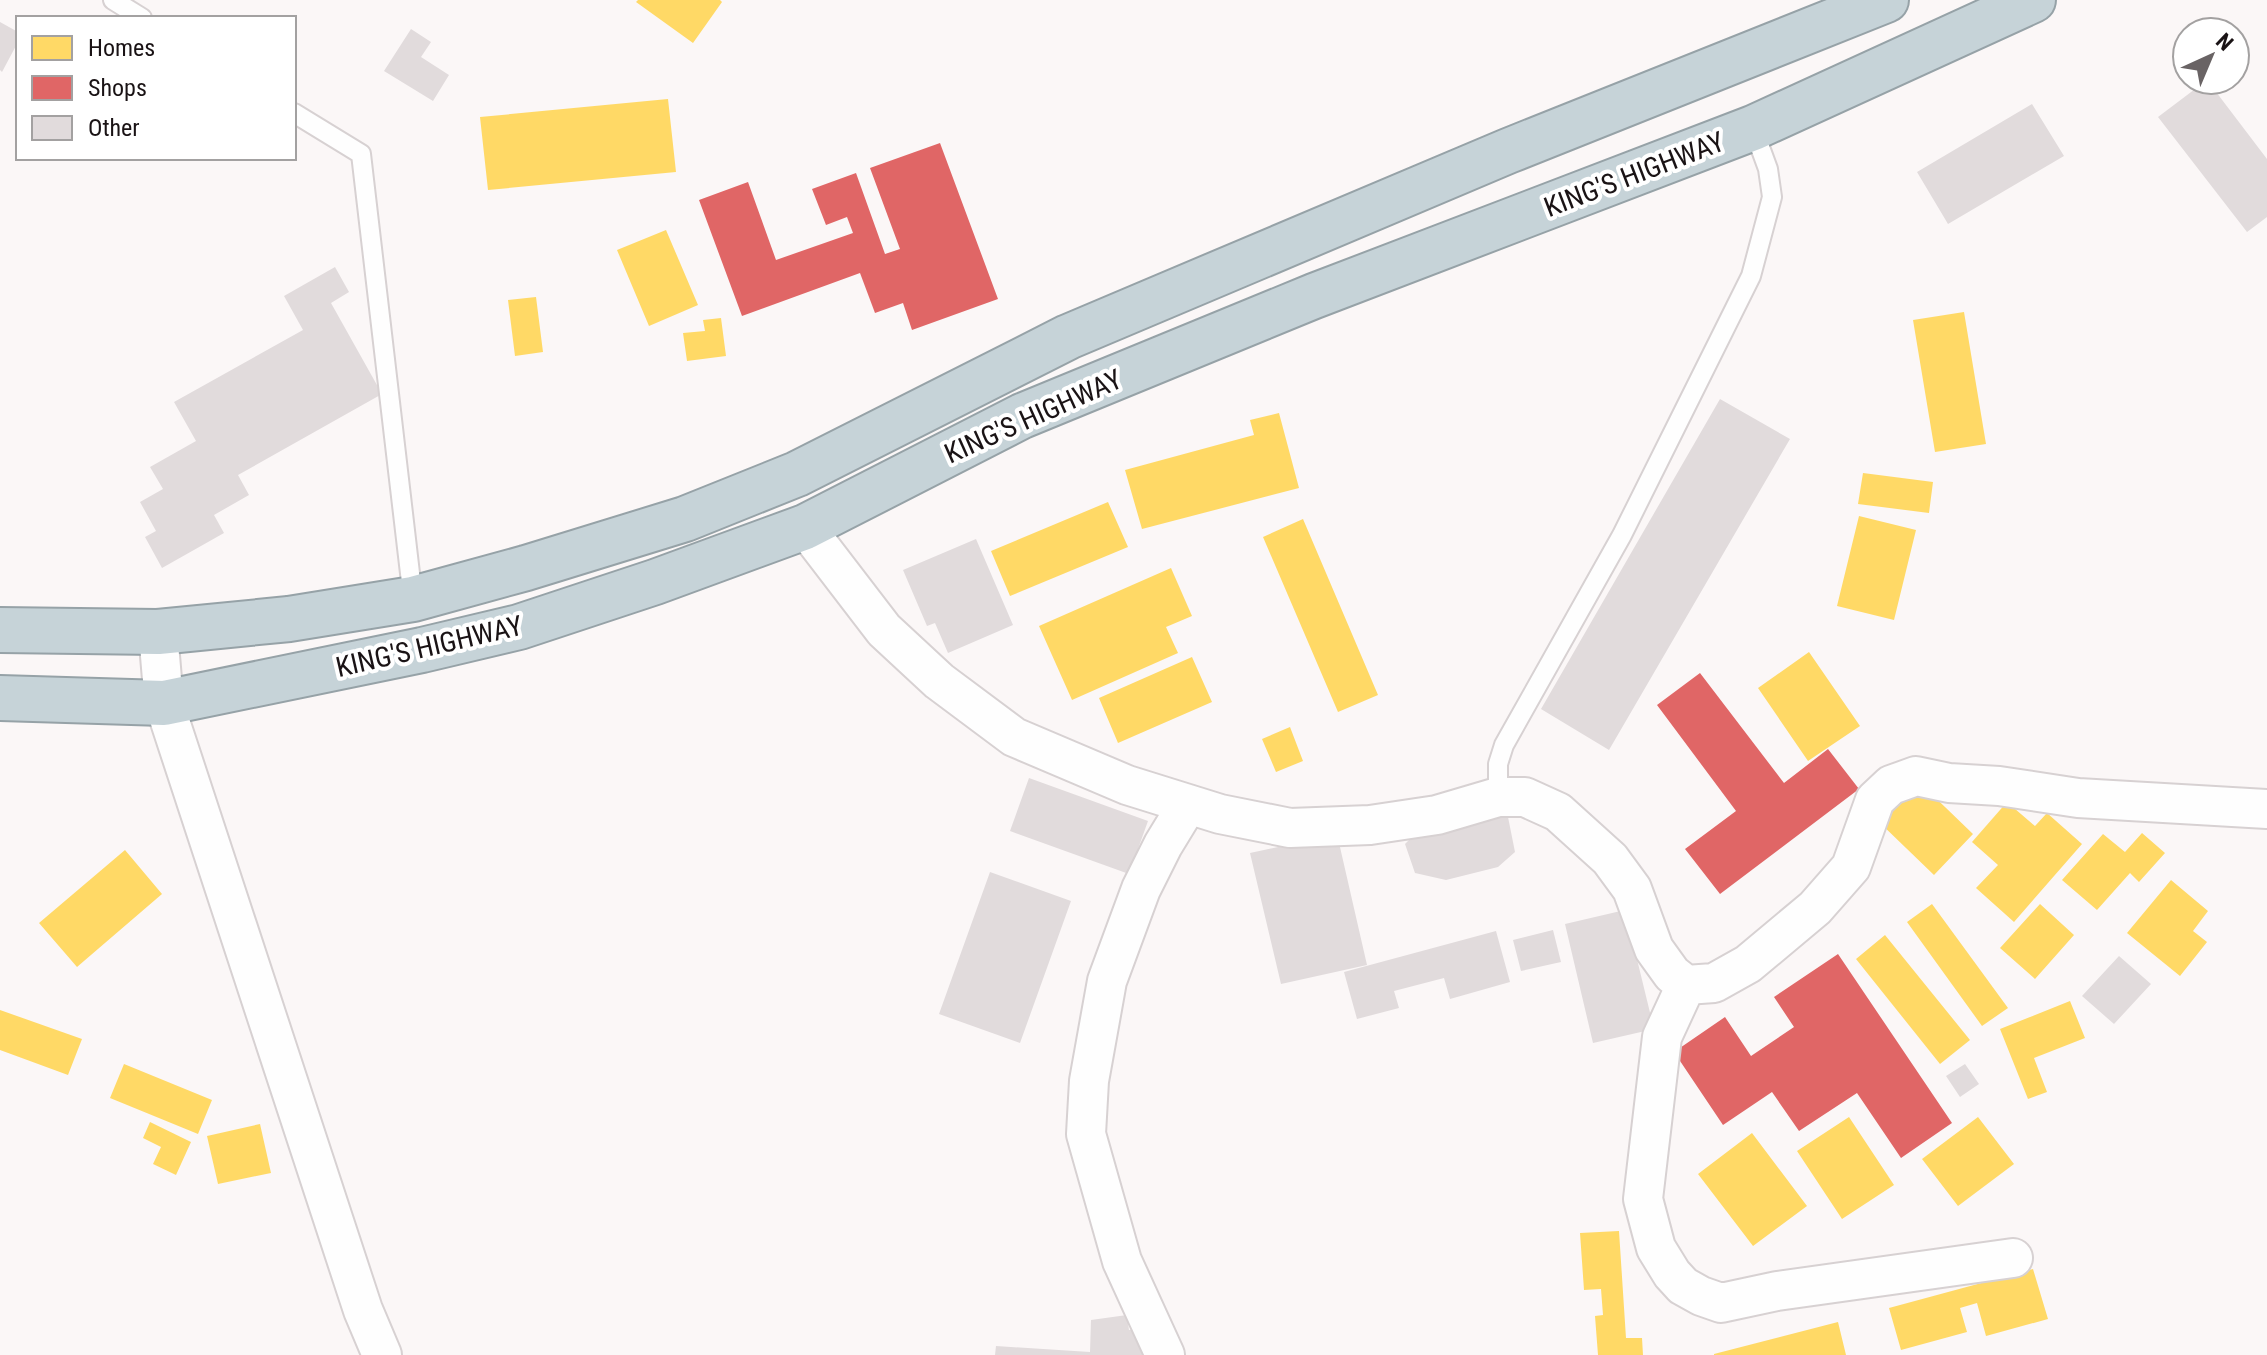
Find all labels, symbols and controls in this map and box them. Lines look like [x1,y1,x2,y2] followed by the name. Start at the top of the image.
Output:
[16,16,296,160] legend
[2171,16,2251,96] north arrow
[2211,28,2238,56] text: N
[88,34,155,62] text: Homes
[88,74,147,102] text: Shops
[88,114,140,142] text: Other
[1539,125,1729,224] street label: KING'S HIGHWAY
[939,363,1127,470] street label: KING'S HIGHWAY
[333,609,526,684] street label: KING'S HIGHWAY

